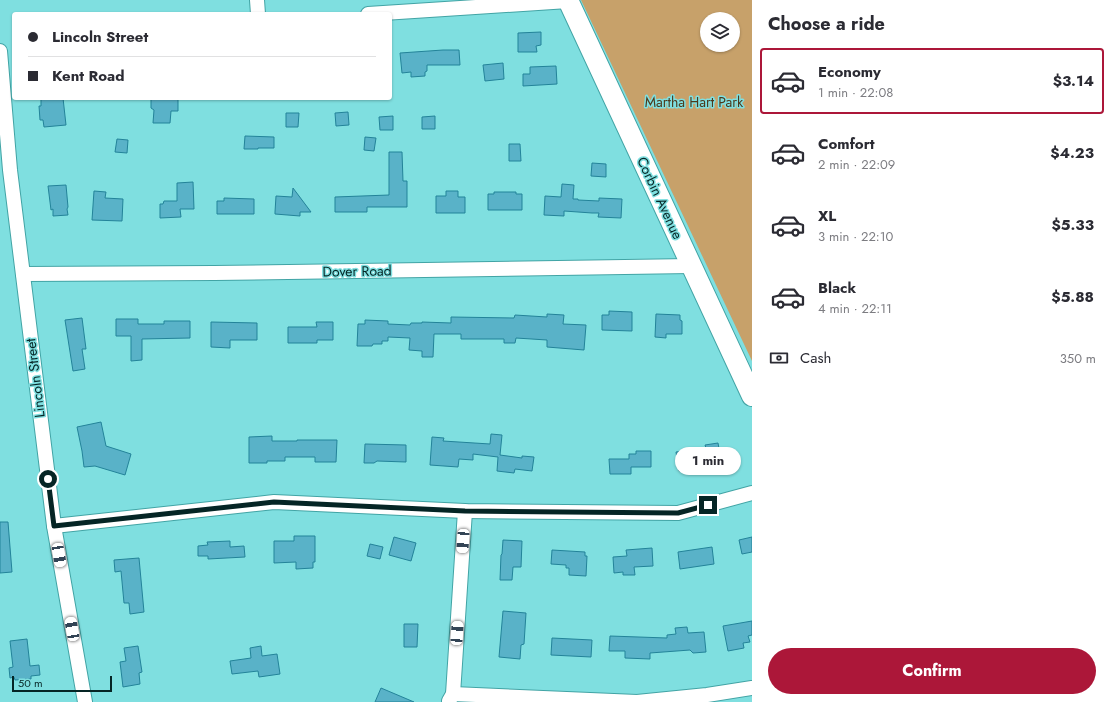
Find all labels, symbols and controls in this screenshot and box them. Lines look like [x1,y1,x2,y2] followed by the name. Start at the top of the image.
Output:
[768,11,885,37] text: Choose a ride
[700,12,740,52] map controls
[700,12,740,52] button: layers
[52,26,148,48] text: Lincoln Street
[818,61,881,83] text: Economy
[770,63,806,99] icon: car
[52,65,124,87] text: Kent Road
[1053,70,1094,92] text: $3.14
[818,83,893,102] text: 1 min · 22:08
[645,92,744,112] park label: Martha Hart Park
[818,133,875,155] text: Comfort
[770,135,806,171] icon: car
[1050,142,1094,164] text: $4.23
[632,154,688,242] street label: Corbin Avenue
[818,155,895,174] text: 2 min · 22:09
[818,205,836,227] text: XL
[770,207,806,243] icon: car
[1052,214,1094,236] text: $5.33
[818,227,893,246] text: 3 min · 22:10
[322,260,392,282] street label: Dover Road
[818,277,856,299] text: Black
[770,279,806,315] icon: car
[1051,286,1094,308] text: $5.88
[818,299,892,318] text: 4 min · 22:11
[20,337,50,419] street label: Lincoln Street
[768,347,790,369] icon: cash
[800,347,831,369] text: Cash
[1060,349,1096,368] text: 350 m
[675,447,741,475] callout: 1 min
[692,451,724,470] text: 1 min
[39,470,57,488] route start
[699,496,717,514] route end
[456,529,470,553] car
[51,542,67,568] car
[64,616,80,642] car
[450,621,464,645] car
[768,648,1096,694] button: Confirm
[12,674,112,693] scale bar
[18,675,43,691] text: 50 m

